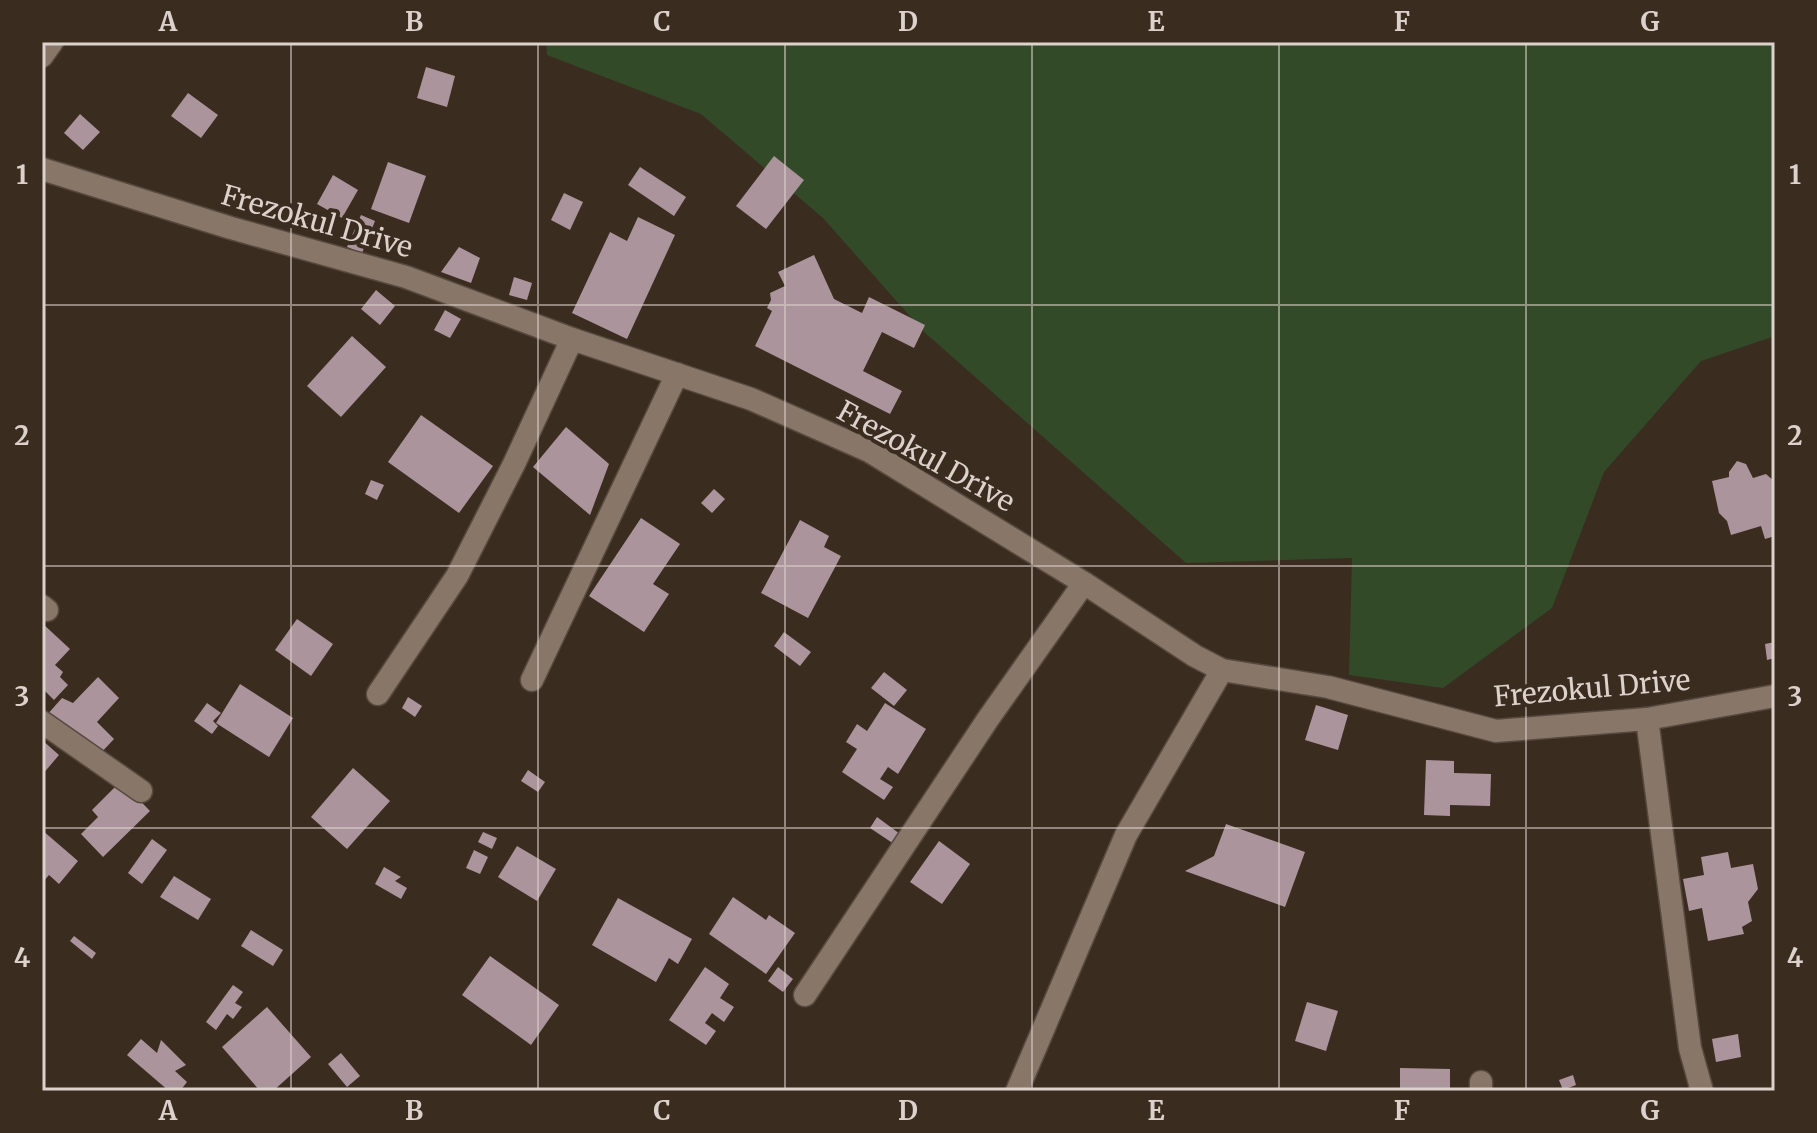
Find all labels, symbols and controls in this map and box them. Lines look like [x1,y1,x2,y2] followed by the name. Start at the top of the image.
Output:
[158,5,178,38] text: A
[405,5,423,38] text: B
[653,5,671,38] text: C
[898,5,918,38] text: D
[1148,5,1165,38] text: E
[1394,5,1410,38] text: F
[1641,5,1660,38] text: G
[16,158,28,191] text: 1
[1789,158,1801,191] text: 1
[217,177,417,265] street label: Frezokul Drive
[831,392,1021,520] street label: Frezokul Drive
[14,419,30,452] text: 2
[1787,419,1803,452] text: 2
[1492,661,1692,715] street label: Frezokul Drive
[15,680,29,713] text: 3
[1788,680,1802,713] text: 3
[14,941,31,974] text: 4
[1787,941,1804,974] text: 4
[158,1094,178,1127] text: A
[405,1094,423,1127] text: B
[653,1094,671,1127] text: C
[898,1094,918,1127] text: D
[1148,1094,1165,1127] text: E
[1394,1094,1410,1127] text: F
[1641,1094,1660,1127] text: G

